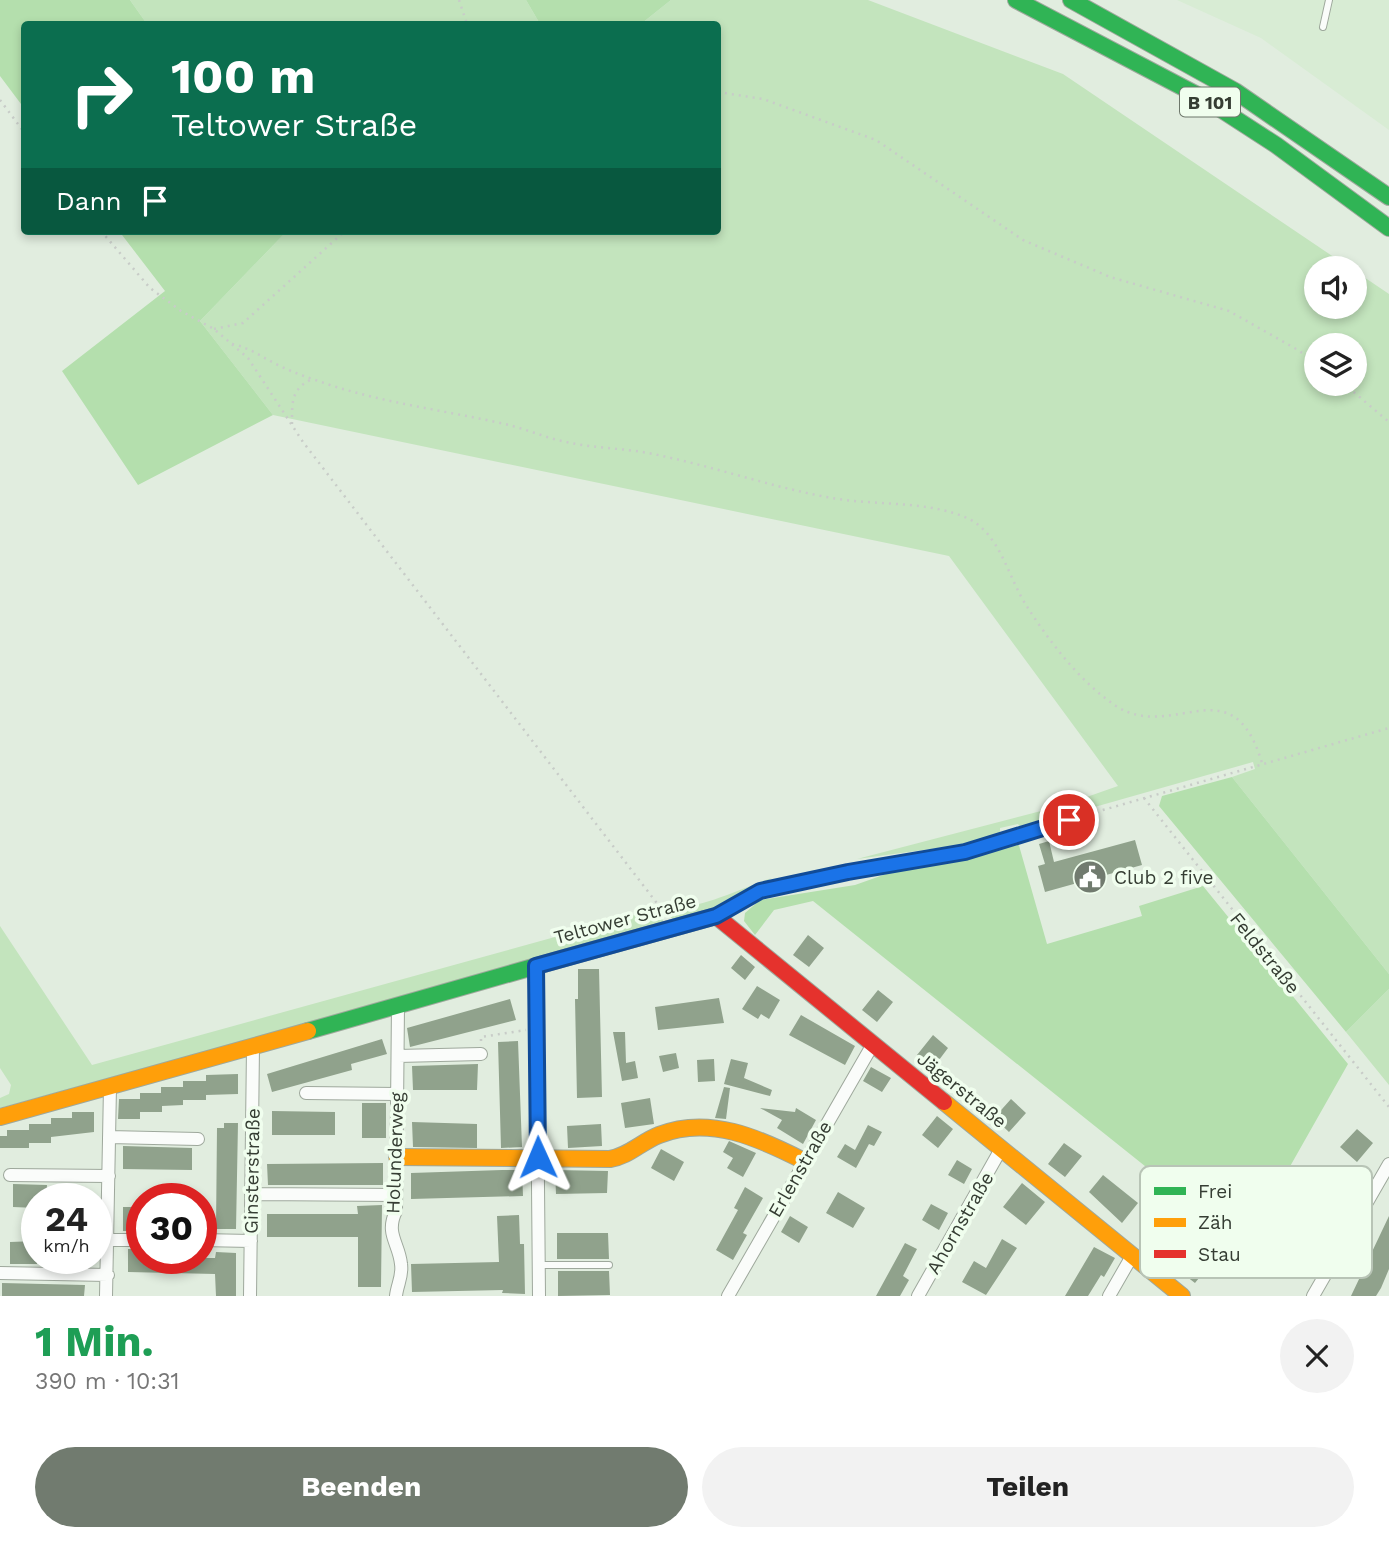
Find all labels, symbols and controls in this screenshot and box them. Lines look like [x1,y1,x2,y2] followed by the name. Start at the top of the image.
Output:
[171,47,315,105] text: 100 m
[56,49,147,140] icon: right
[1180,88,1240,116] road number: B 101
[171,106,417,144] text: Teltower Straße
[136,182,174,220] icon: arrive
[56,186,122,216] text: Dann
[1304,256,1367,396] map controls
[1304,256,1367,319] button: sound
[1304,333,1367,396] button: layers
[1039,790,1099,850] pin
[1050,801,1088,839] icon: arrive
[1071,858,1109,896] public building icon: Club 2 five
[1114,866,1214,889] place label: Club 2 five
[551,889,699,949] street label: Teltower Straße
[1225,908,1305,998] street label: Feldstraße
[913,1047,1011,1133] street label: Jägerstraße
[381,1091,409,1214] street label: Holunderweg
[239,1108,265,1234] street label: Ginsterstraße
[763,1117,837,1221] street label: Erlenstraße
[501,1120,575,1194] position arrow
[1140,1166,1372,1278] legend
[922,1168,998,1278] street label: Ahornstraße
[1198,1180,1232,1203] text: Frei
[126,1183,217,1274] speed limit sign: 30
[45,1198,88,1240] text: 24
[1198,1211,1233,1234] text: Zäh
[43,1235,90,1256] text: km/h
[1198,1243,1241,1266] text: Stau
[35,1317,154,1366] text: 1 Min.
[1280,1319,1354,1393] button: close
[35,1368,180,1395] text: 390 m · 10:31
[35,1447,688,1527] button: Beenden
[702,1447,1354,1527] button: Teilen

